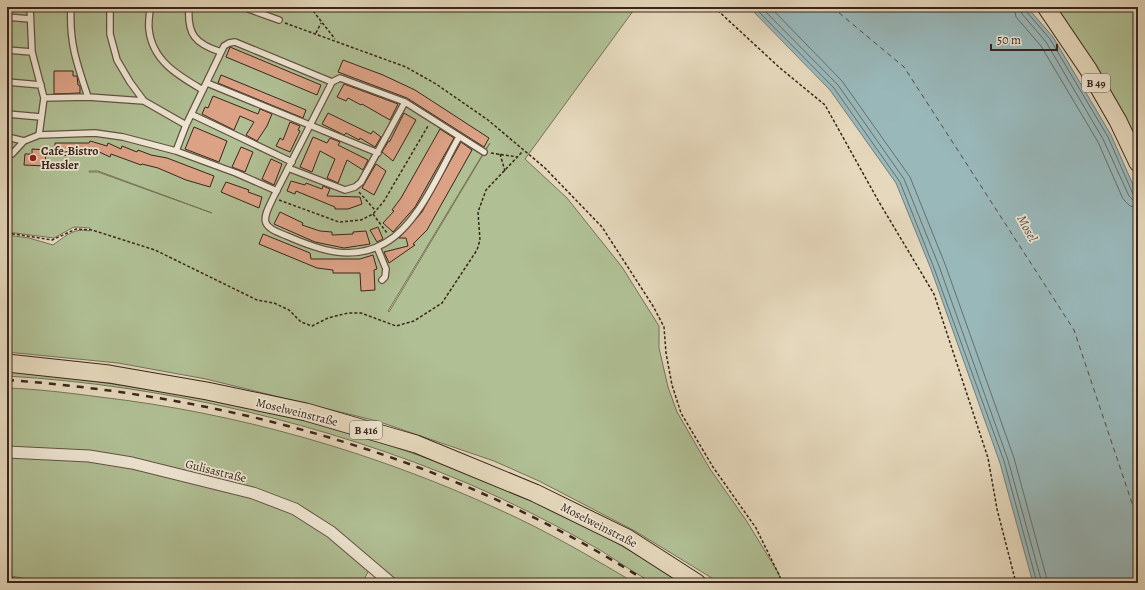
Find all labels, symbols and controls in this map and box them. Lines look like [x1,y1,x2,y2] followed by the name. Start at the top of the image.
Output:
[991,26,1057,52] scale bar
[997,32,1021,48] text: 50 m
[1082,74,1110,92] road number: B 49
[41,143,98,173] place label: Cafe-Bistro Hessler
[28,153,38,163] marker: Cafe-Bistro Hessler
[1013,212,1042,245] water label: Mosel
[254,394,340,430] street label: Moselweinstraße
[350,421,382,439] road number: B 416
[184,456,248,486] street label: Gulisastraße
[558,499,640,551] street label: Moselweinstraße

